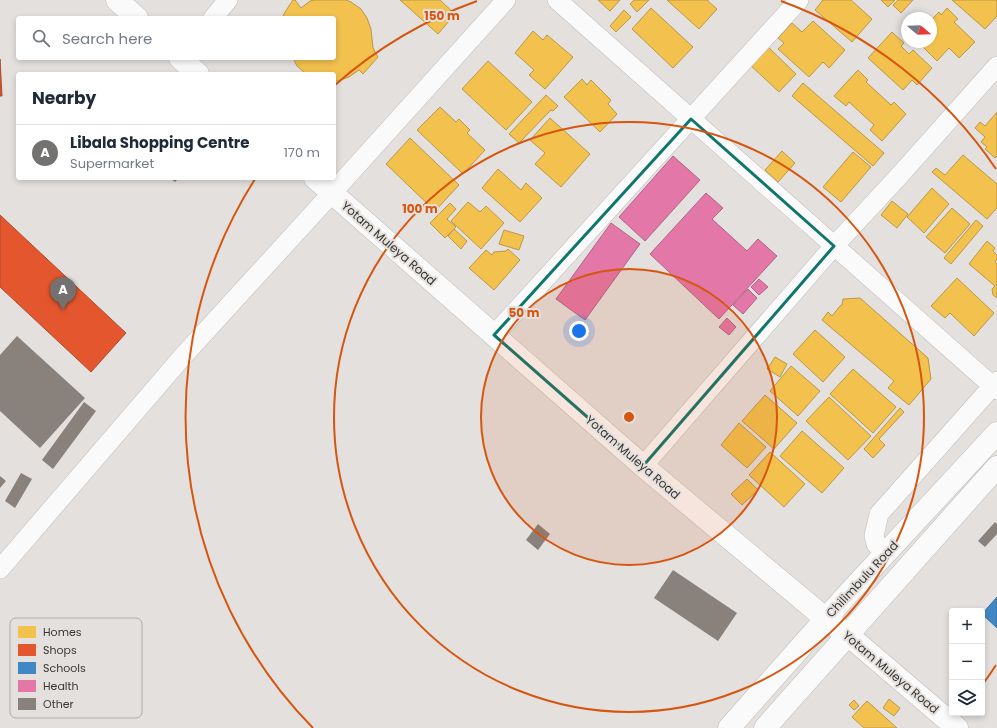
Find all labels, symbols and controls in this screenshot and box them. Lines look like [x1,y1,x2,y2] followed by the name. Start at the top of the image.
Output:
[424,7,460,24] text: 150 m
[901,12,937,48] north arrow
[16,16,336,60] search box
[30,27,52,49] icon: search
[62,28,152,49] text: Search here
[32,86,96,110] text: Nearby
[70,132,249,153] text: Libala Shopping Centre
[40,143,50,162] text: A
[284,143,320,162] text: 170 m
[70,154,154,173] text: Supermarket
[338,197,440,289] street label: Yotam Muleya Road
[402,200,438,217] text: 100 m
[50,277,76,310] pin: A
[509,304,540,321] text: 50 m
[569,321,589,341] your location
[622,410,636,424] centre of rings
[582,411,684,503] street label: Yotam Muleya Road
[822,537,902,621] street label: Chilimbulu Road
[949,608,985,716] map controls
[949,608,985,644] button: +
[10,618,142,718] legend
[43,624,82,640] text: Homes
[839,627,943,717] street label: Yotam Muleya Road
[43,642,77,658] text: Shops
[949,644,985,680] button: −
[43,660,86,676] text: Schools
[43,678,79,694] text: Health
[949,680,985,716] button: layers
[43,696,74,712] text: Other

